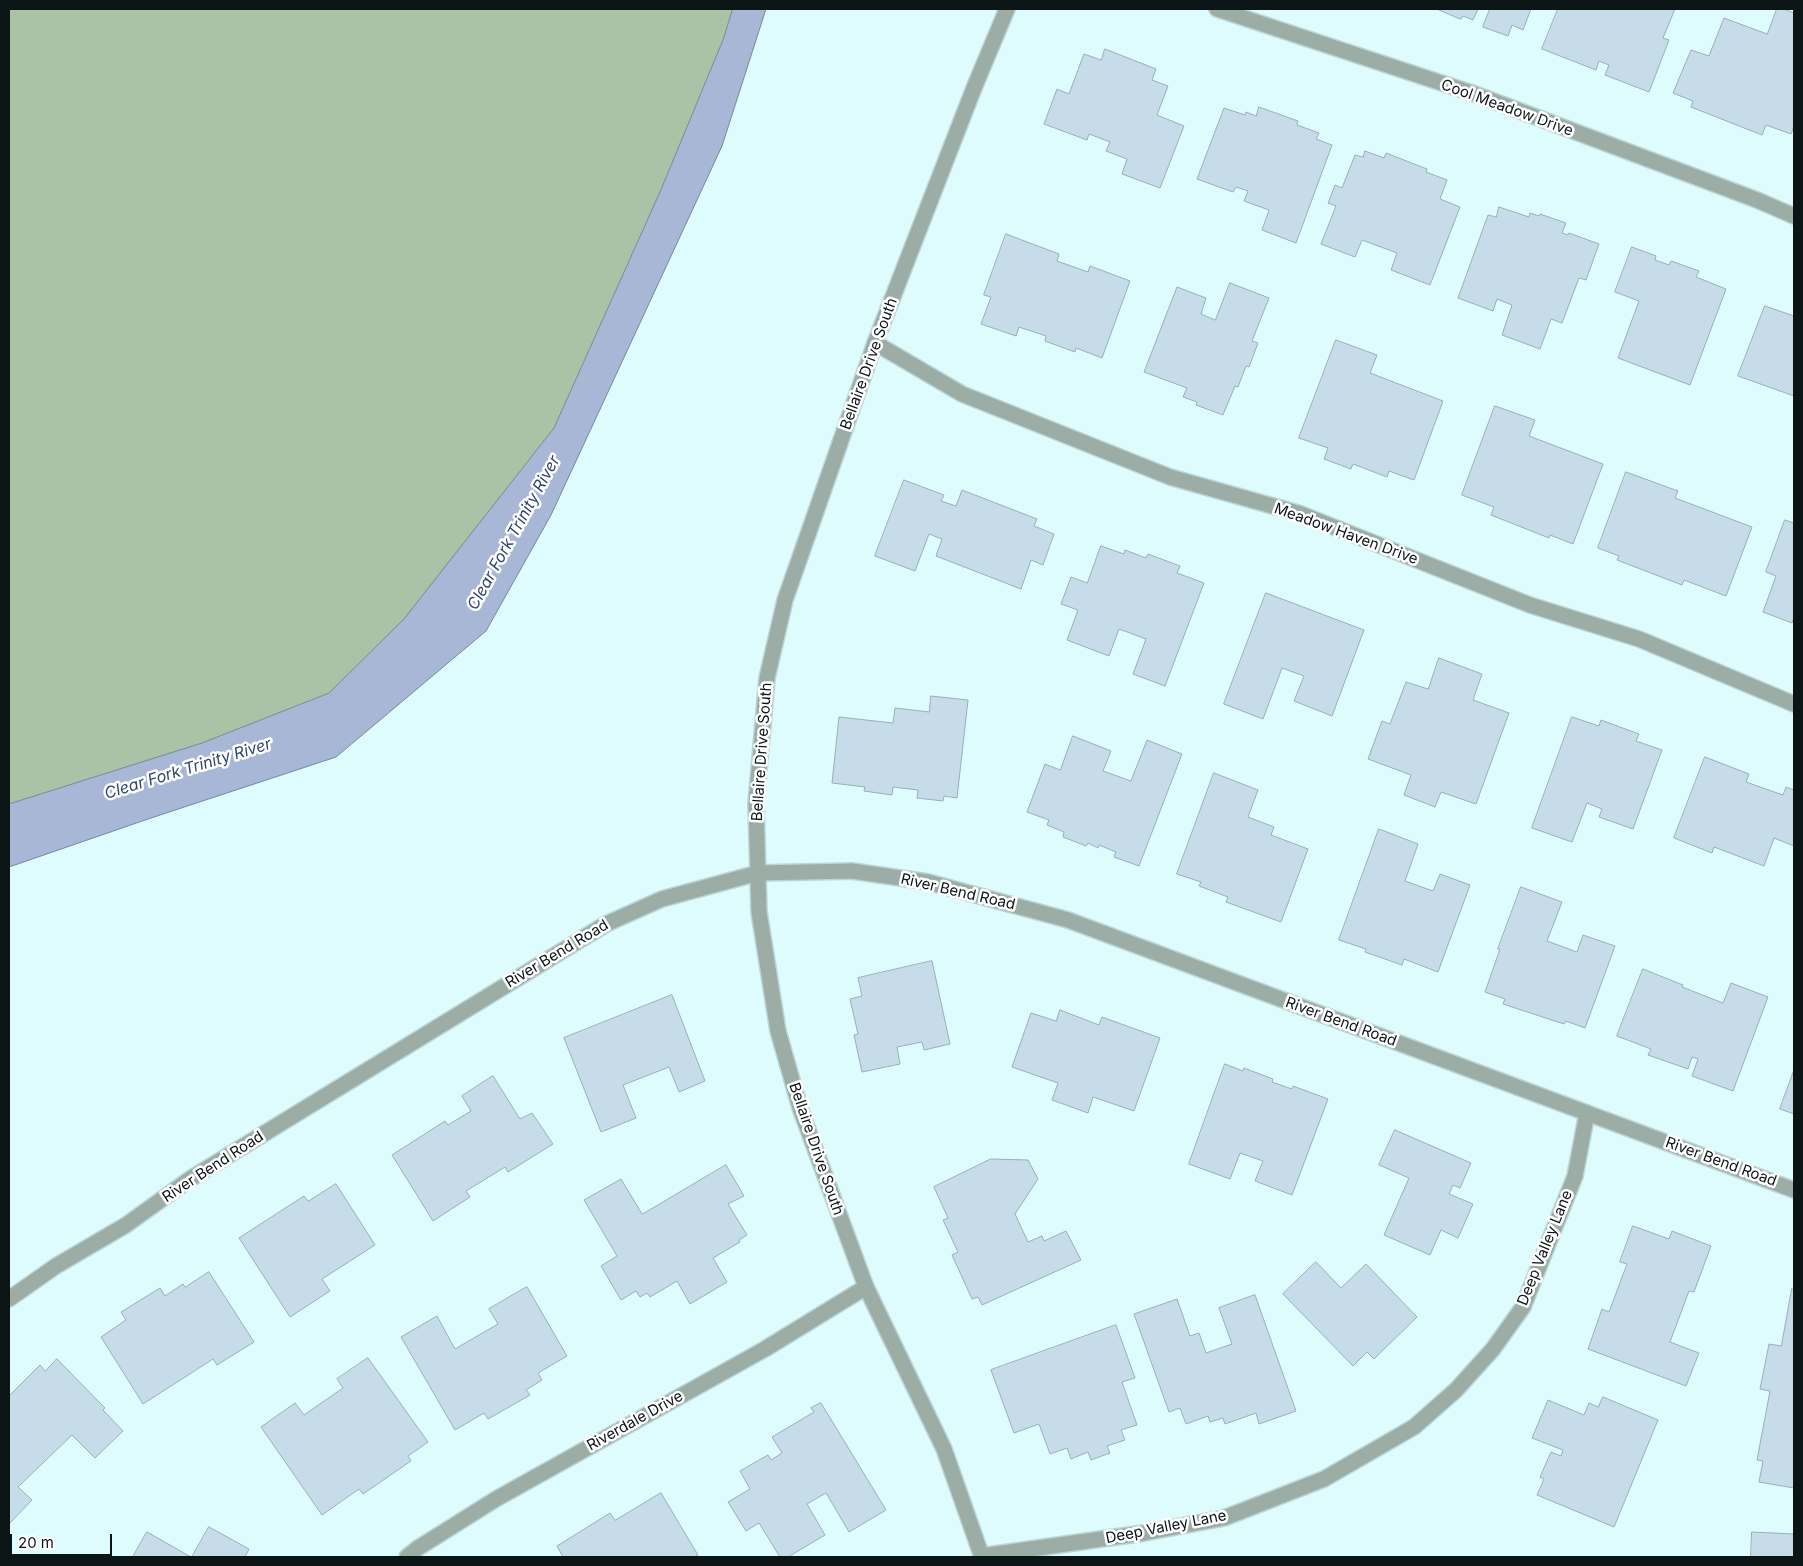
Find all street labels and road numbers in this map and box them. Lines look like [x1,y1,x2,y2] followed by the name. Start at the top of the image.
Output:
[1438,76,1576,140] street label: Cool Meadow Drive
[837,296,901,432] street label: Bellaire Drive South
[1272,500,1420,568] street label: Meadow Haven Drive
[748,682,776,822] street label: Bellaire Drive South
[899,870,1017,914] street label: River Bend Road
[502,916,612,992] street label: River Bend Road
[1283,994,1399,1050] street label: River Bend Road
[785,1080,847,1218] street label: Bellaire Drive South
[159,1128,267,1206] street label: River Bend Road
[1663,1134,1779,1190] street label: River Bend Road
[1514,1188,1576,1308] street label: Deep Valley Lane
[584,1387,686,1455] street label: Riverdale Drive
[1104,1506,1228,1548] street label: Deep Valley Lane

